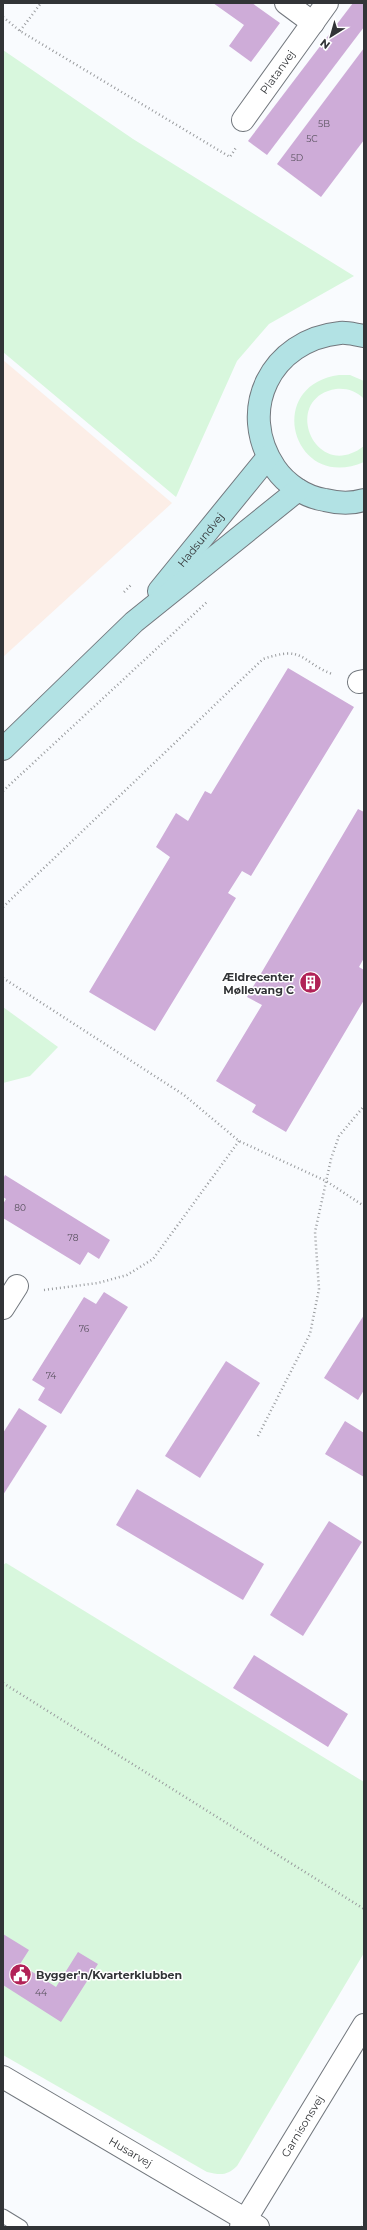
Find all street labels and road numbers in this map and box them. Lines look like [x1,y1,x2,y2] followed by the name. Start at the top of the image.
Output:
[257,47,298,97] street label: Platanvej
[174,510,227,570] street label: Hadsundvej
[278,2093,327,2160] street label: Garnisonsvej
[106,2134,155,2170] street label: Husarvej

